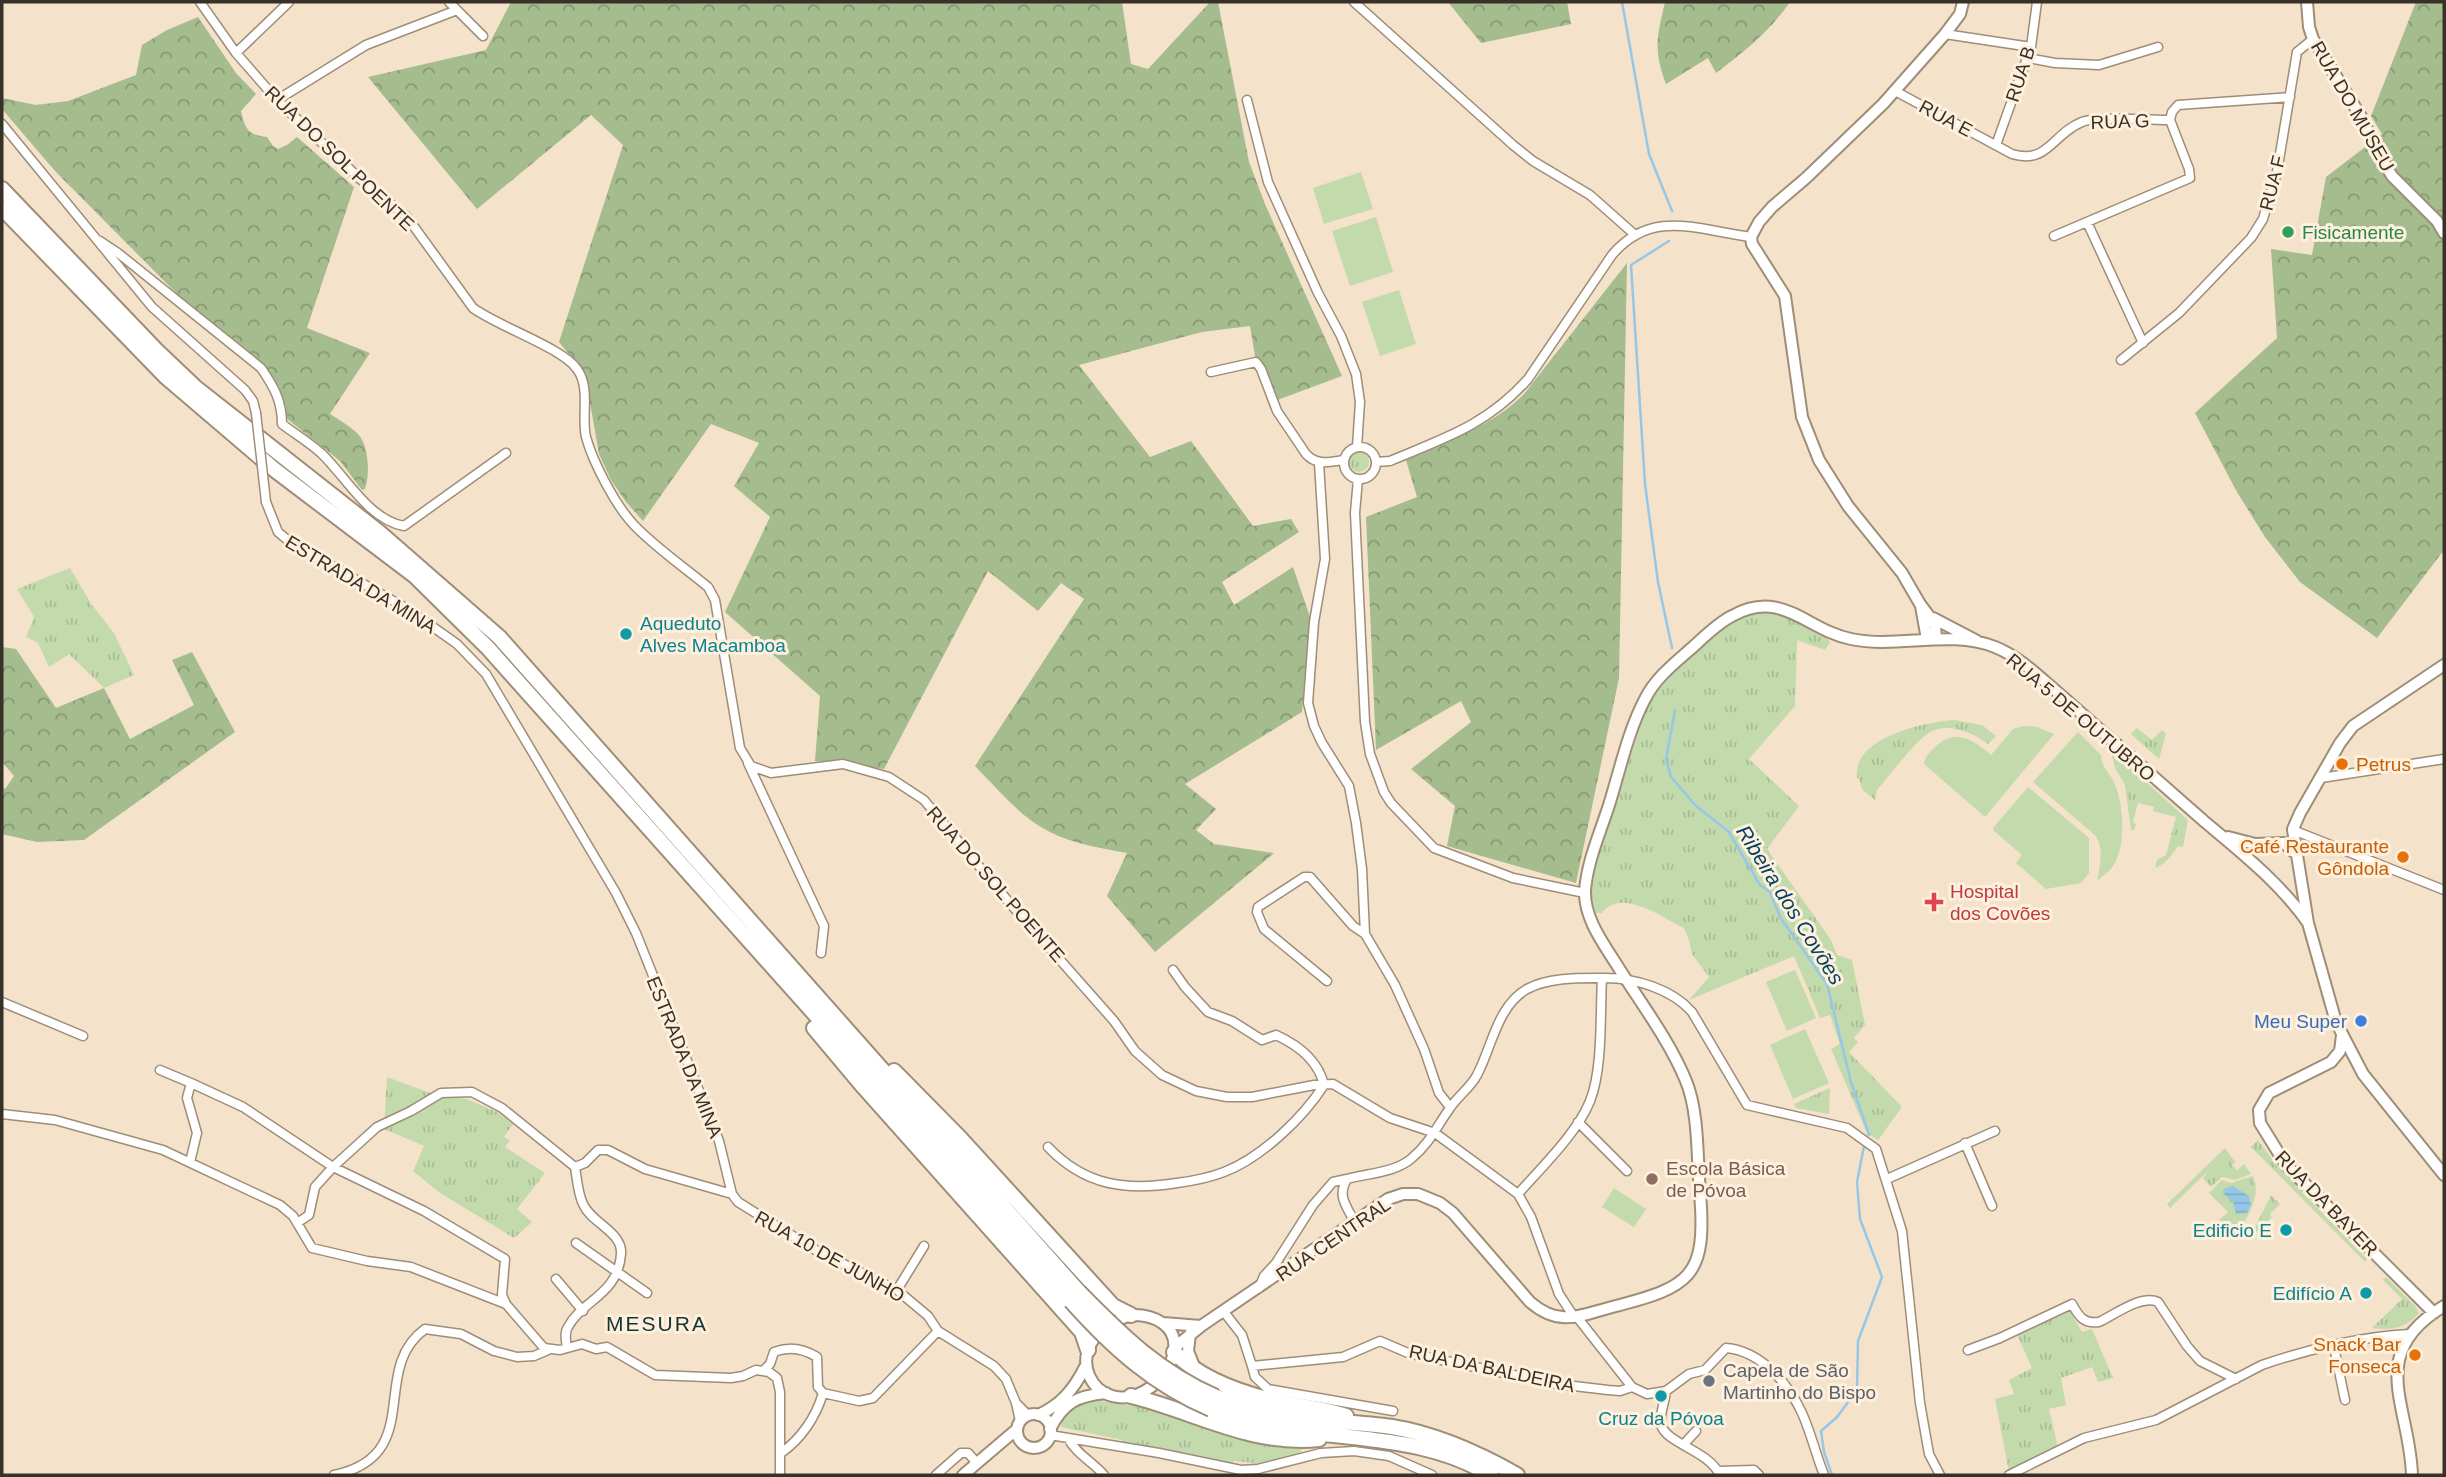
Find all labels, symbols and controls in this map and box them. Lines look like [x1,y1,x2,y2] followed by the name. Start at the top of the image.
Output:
[2307,37,2398,175] street label: RUA DO MUSEU
[2002,44,2039,105] street label: RUA B
[261,82,418,235] street label: RUA DO SOL POENTE
[1916,96,1976,141] street label: RUA E
[2090,110,2150,133] street label: RUA G
[2256,153,2289,213] street label: RUA F
[2302,222,2404,243] place label: Fisicamente
[2280,224,2296,240] marker: Fisicamente
[282,531,440,638] street label: ESTRADA DA MINA
[640,613,786,656] place label: Aqueduto Alves Macamboa
[618,626,634,642] marker: Aqueduto Alves Macamboa
[2002,649,2159,785] street label: RUA 5 DE OUTUBRO
[2356,754,2411,775] place label: Petrus
[2334,756,2350,772] marker: Petrus
[922,802,1069,966] street label: RUA DO SOL POENTE
[1732,821,1849,989] water label: Ribeira dos Covões
[2240,836,2389,879] place label: Café Restaurante Gôndola
[2395,849,2411,865] marker: Café Restaurante Gôndola
[1950,881,2050,924] place label: Hospital dos Covões
[1924,892,1944,912] marker: Hospital dos Covões
[643,973,727,1141] street label: ESTRADA DA MINA
[2254,1011,2348,1032] place label: Meu Super
[2353,1013,2369,1029] marker: Meu Super
[2271,1146,2382,1260] street label: RUA DA BAYER
[1666,1158,1786,1201] place label: Escola Básica de Póvoa
[1644,1171,1660,1187] marker: Escola Básica de Póvoa
[1272,1194,1394,1285] street label: RUA CENTRAL
[751,1207,908,1306] street label: RUA 10 DE JUNHO
[2193,1220,2272,1241] place label: Edificio E
[2278,1222,2294,1238] marker: Edificio E
[2273,1283,2352,1304] place label: Edifício A
[2358,1285,2374,1301] marker: Edifício A
[606,1312,708,1335] district label: MESURA
[2313,1334,2402,1377] place label: Snack Bar Fonseca
[1407,1341,1577,1396] street label: RUA DA BALDEIRA
[2407,1347,2423,1363] marker: Snack Bar Fonseca
[1723,1360,1876,1403] place label: Capela de São Martinho do Bispo
[1701,1373,1717,1389] marker: Capela de São Martinho do Bispo
[1653,1388,1669,1404] marker: Cruz da Póvoa
[1598,1408,1724,1429] place label: Cruz da Póvoa

